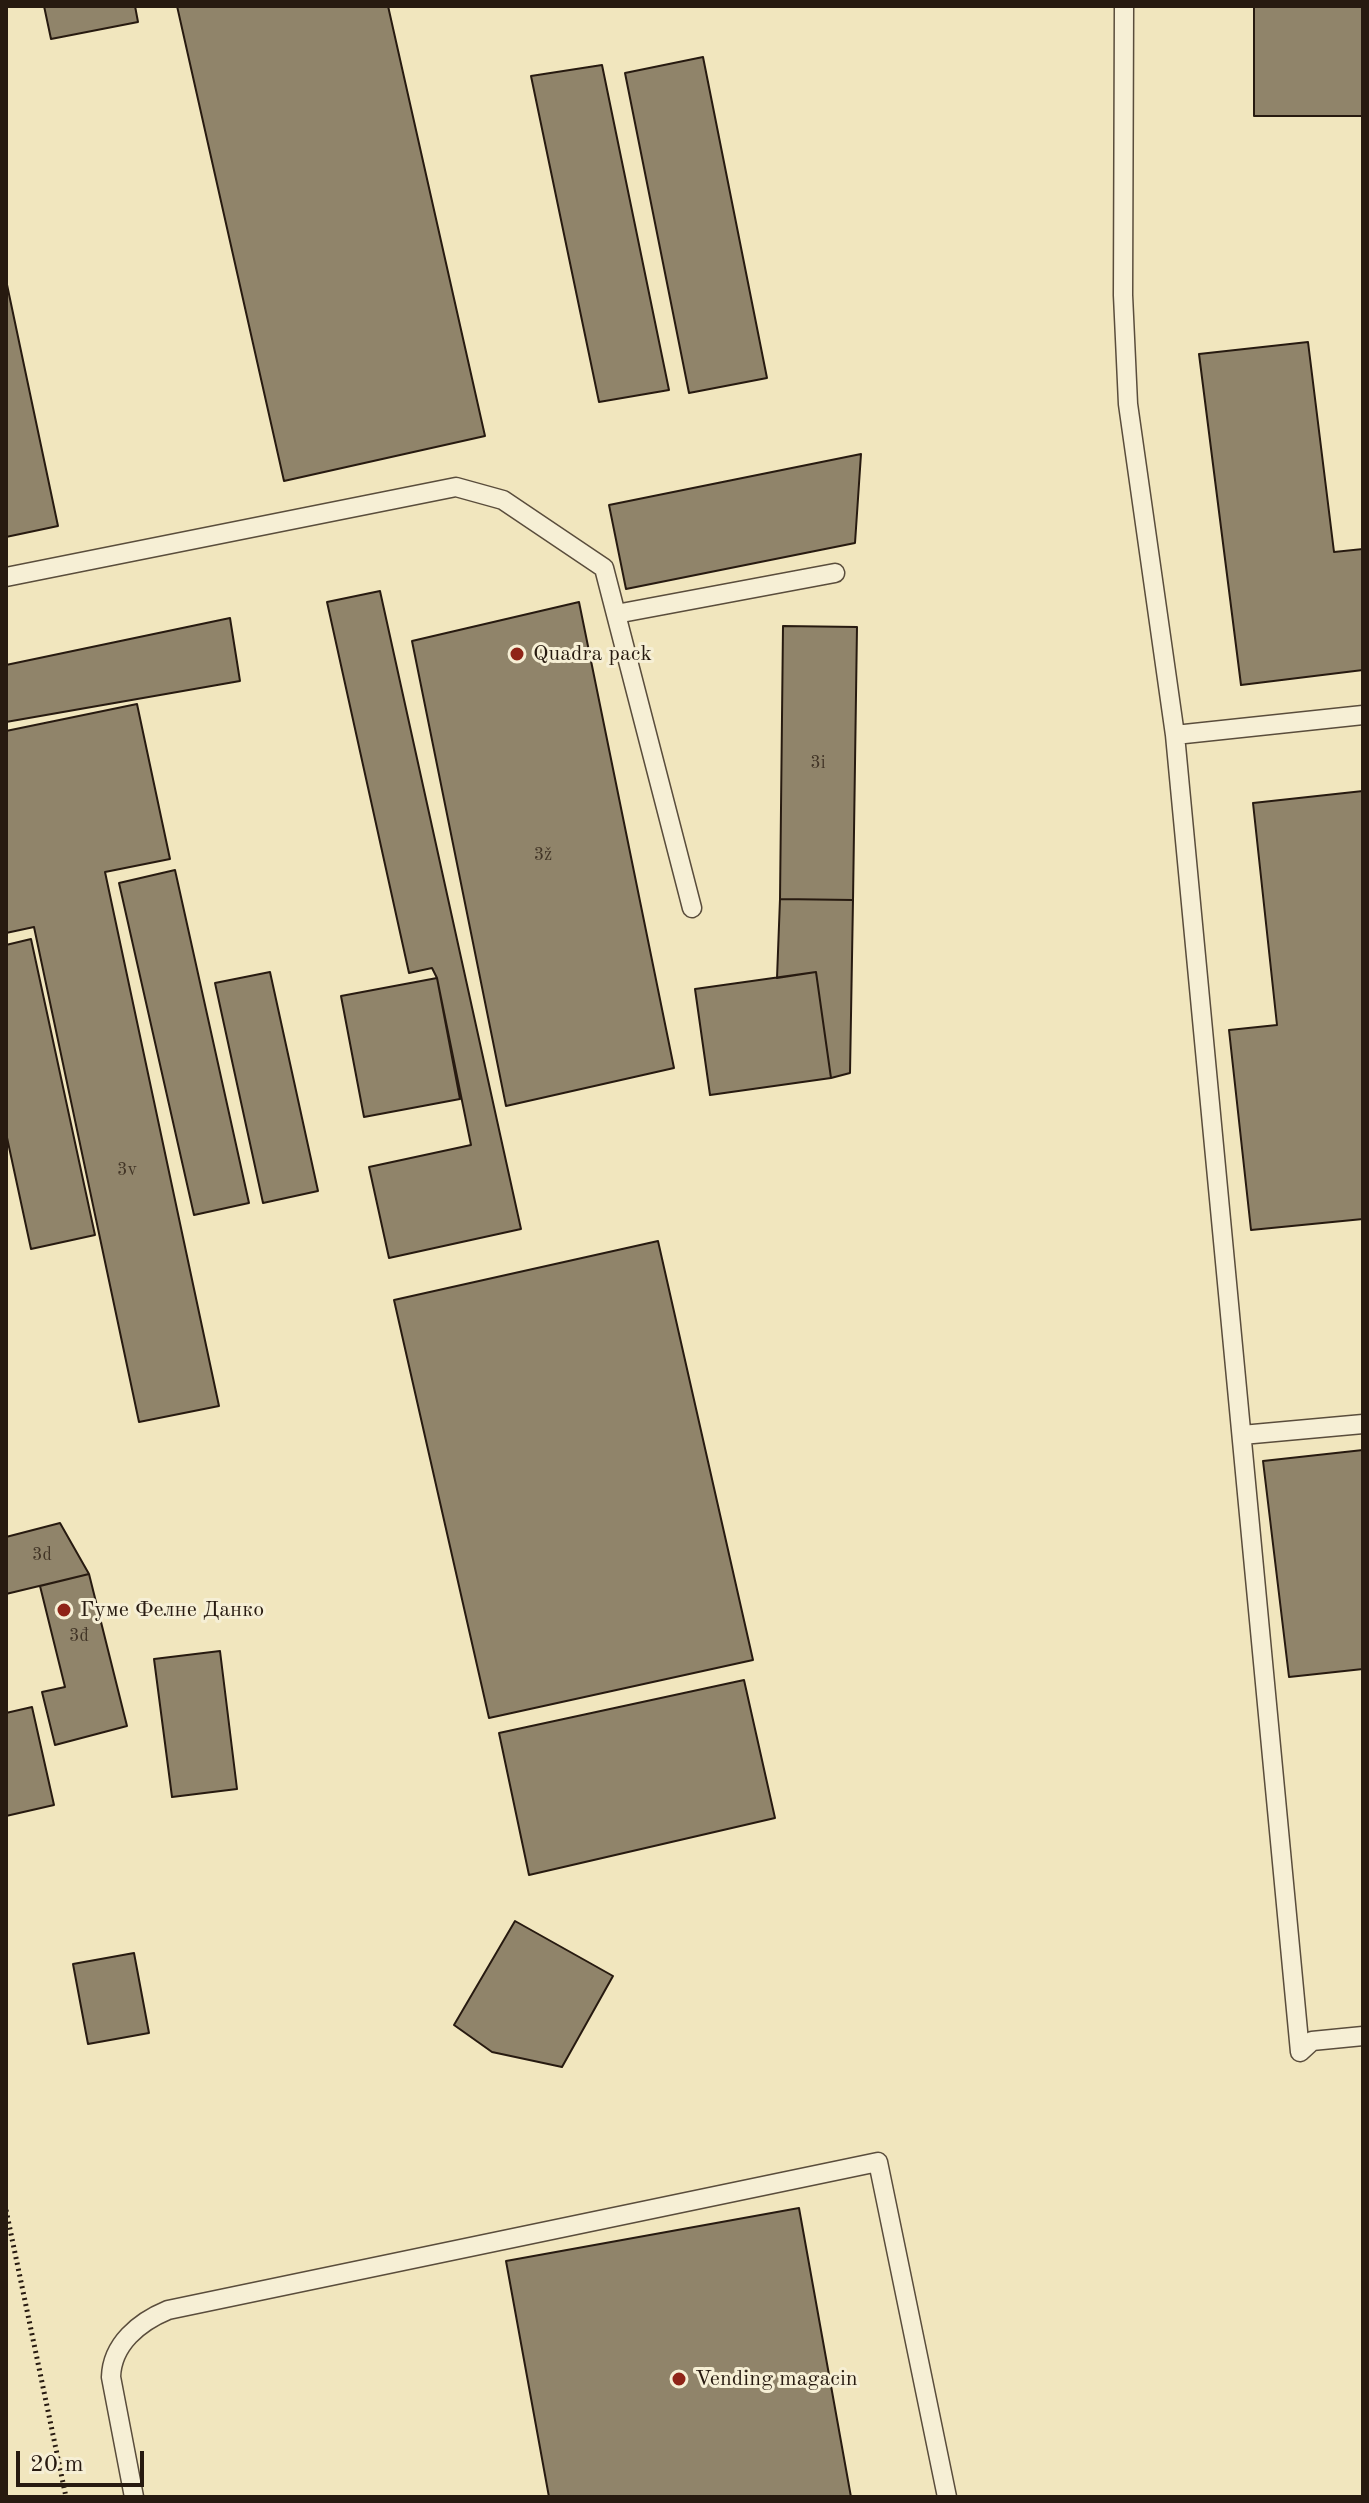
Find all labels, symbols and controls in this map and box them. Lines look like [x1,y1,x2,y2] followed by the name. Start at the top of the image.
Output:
[533,641,652,667] place label: Quadra pack
[508,645,526,663] marker: Quadra pack
[810,752,826,774] house number: 3i
[534,844,552,866] house number: 3ž
[117,1159,137,1181] house number: 3v
[32,1544,52,1566] house number: 3d
[80,1597,264,1623] place label: Гуме Фелне Данко
[55,1601,73,1619] marker: Гуме Фелне Данко
[69,1625,89,1647] house number: 3đ
[695,2366,858,2392] place label: Vending magacin
[670,2370,688,2388] marker: Vending magacin
[20,2435,148,2485] scale bar
[30,2453,84,2477] text: 20 m

